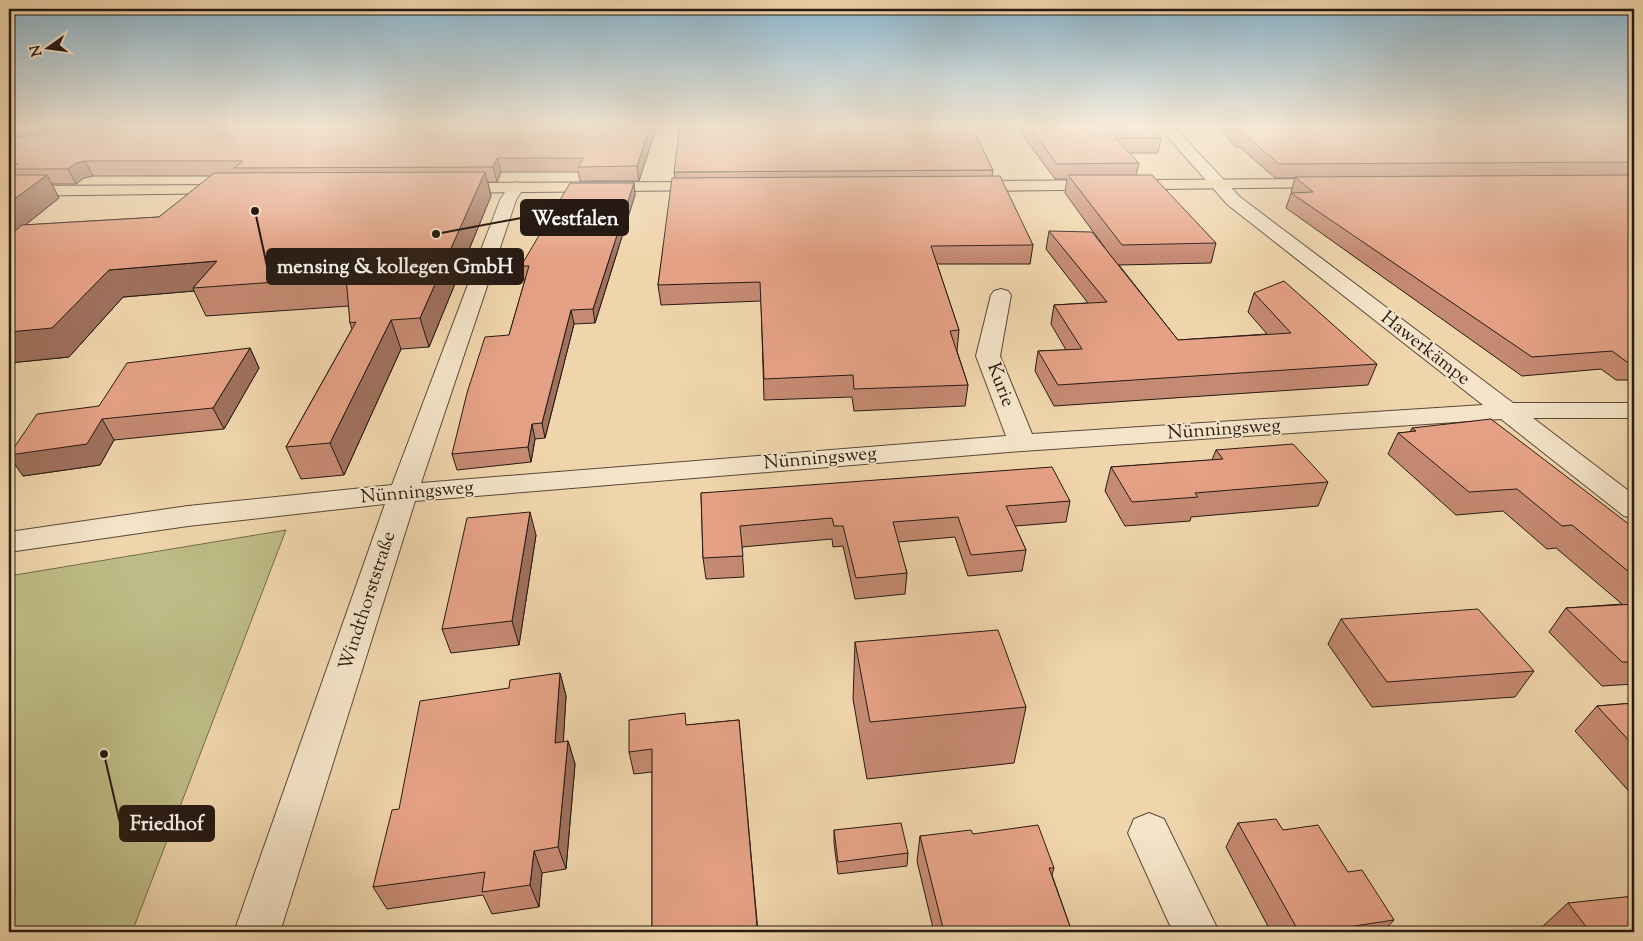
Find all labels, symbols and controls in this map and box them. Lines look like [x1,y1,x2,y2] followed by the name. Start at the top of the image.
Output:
[22,22,72,72] north arrow
[26,43,48,59] text: N
[521,200,628,235] callout: Westfalen
[532,206,619,235] text: Westfalen
[267,249,523,284] callout: mensing & kollegen GmbH
[277,254,513,283] text: mensing & kollegen GmbH
[1374,305,1476,393] street label: Hawerkämpe
[979,359,1021,411] street label: Kurie
[1166,413,1282,447] street label: Nünningsweg
[762,441,878,477] street label: Nünningsweg
[359,475,475,511] street label: Nünningsweg
[333,528,403,674] street label: Windthorststraße
[120,806,214,841] callout: Friedhof
[130,811,206,840] text: Friedhof

